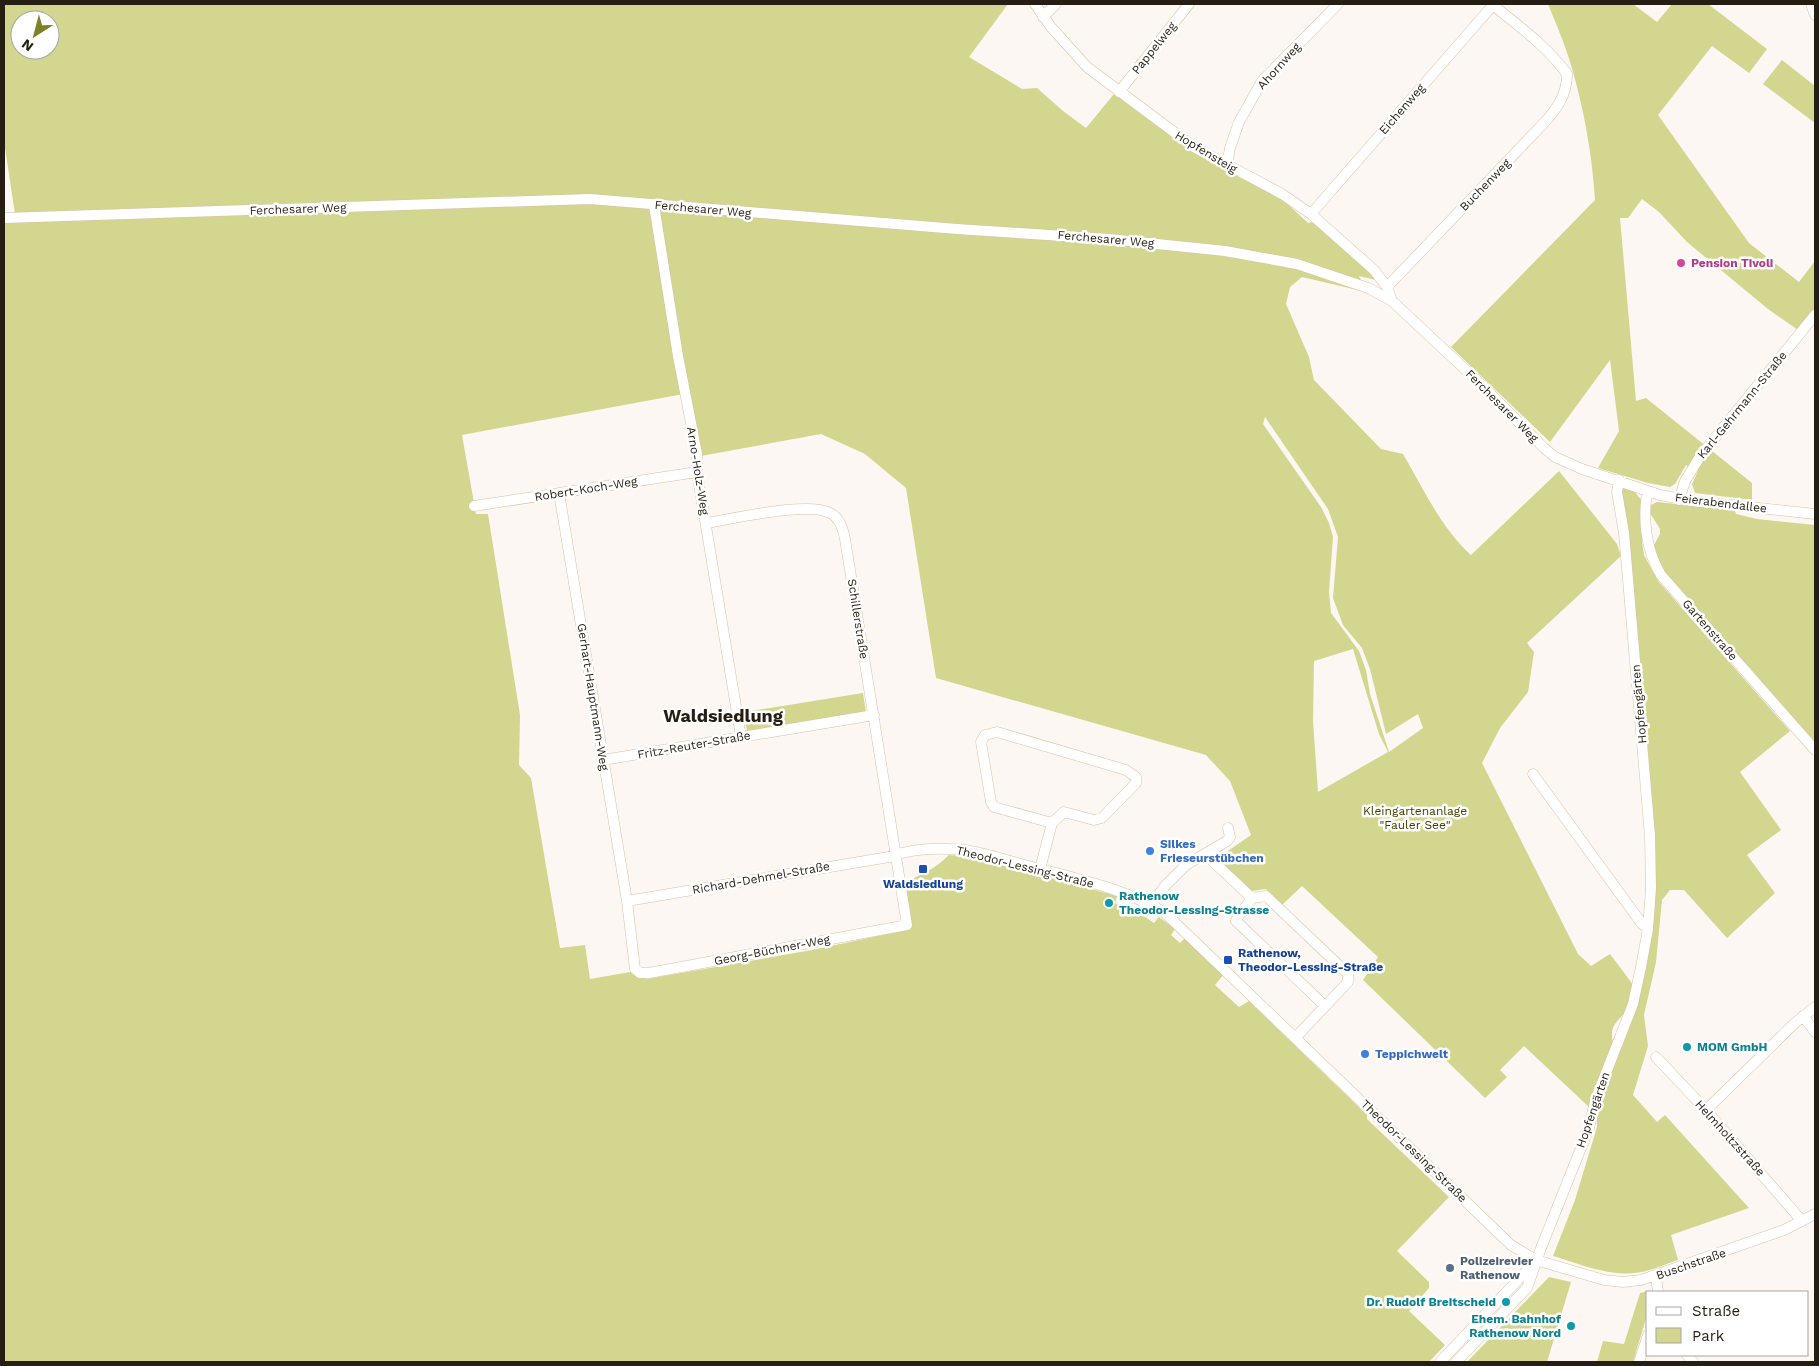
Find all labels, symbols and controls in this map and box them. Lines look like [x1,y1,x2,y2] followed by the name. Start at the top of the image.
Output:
[10,10,60,60] north arrow
[1129,19,1180,77] street label: Pappelweg
[18,36,36,55] text: N
[1254,39,1304,92] street label: Ahornweg
[1376,80,1428,137] street label: Eichenweg
[1172,128,1240,176] street label: Hopfensteig
[1457,156,1514,214] street label: Buchenweg
[654,198,753,220] street label: Ferchesarer Weg
[249,200,347,218] street label: Ferchesarer Weg
[1057,228,1156,250] street label: Ferchesarer Weg
[1691,256,1773,270] place label: Pension Tivoli
[1675,257,1687,269] marker: Pension Tivoli
[1694,348,1790,462] street label: Karl-Gehrmann-Straße
[1463,367,1542,446] street label: Ferchesarer Weg
[684,426,712,517] street label: Arno-Holz-Weg
[534,474,639,504] street label: Robert-Koch-Weg
[1674,490,1768,516] street label: Feierabendallee
[845,578,871,660] street label: Schillerstraße
[1680,596,1740,664] street label: Gartenstraße
[574,622,612,772] street label: Gerhart-Hauptmann-Weg
[1629,664,1649,744] street label: Hopfengärten
[663,705,784,726] district label: Waldsiedlung
[636,728,752,762] street label: Fritz-Reuter-Straße
[1363,804,1467,832] park label: Kleingartenanlage "Fauler See"
[1160,837,1264,865] place label: Silkes Frieseurstübchen
[955,843,1095,891] street label: Theodor-Lessing-Straße
[1144,845,1156,857] marker: Silkes Frieseurstübchen
[691,859,831,897] street label: Richard-Dehmel-Straße
[917,863,929,875] marker: Waldsiedlung
[883,877,963,891] place label: Waldsiedlung
[1119,889,1269,917] place label: Rathenow Theodor-Lessing-Strasse
[1103,897,1115,909] marker: Rathenow Theodor-Lessing-Strasse
[713,932,832,968] street label: Georg-Büchner-Weg
[1238,946,1383,974] place label: Rathenow, Theodor-Lessing-Straße
[1222,954,1234,966] marker: Rathenow, Theodor-Lessing-Straße
[1697,1040,1768,1054] place label: MOM GmbH
[1681,1041,1693,1053] marker: MOM GmbH
[1375,1047,1449,1061] place label: Teppichwelt
[1359,1048,1371,1060] marker: Teppichwelt
[1573,1070,1613,1150] street label: Hopfengärten
[1358,1097,1470,1205] street label: Theodor-Lessing-Straße
[1692,1097,1768,1179] street label: Helmholtzstraße
[1654,1245,1728,1282] street label: Buschstraße
[1460,1254,1534,1282] place label: Polizeirevier Rathenow
[1444,1262,1456,1274] marker: Polizeirevier Rathenow
[1646,1291,1809,1356] legend
[1366,1295,1496,1309] place label: Dr. Rudolf Breitscheid
[1500,1296,1512,1308] marker: Dr. Rudolf Breitscheid
[1692,1302,1740,1320] text: Straße
[1469,1312,1561,1340] place label: Ehem. Bahnhof Rathenow Nord
[1565,1320,1577,1332] marker: Ehem. Bahnhof Rathenow Nord
[1692,1327,1725,1345] text: Park

